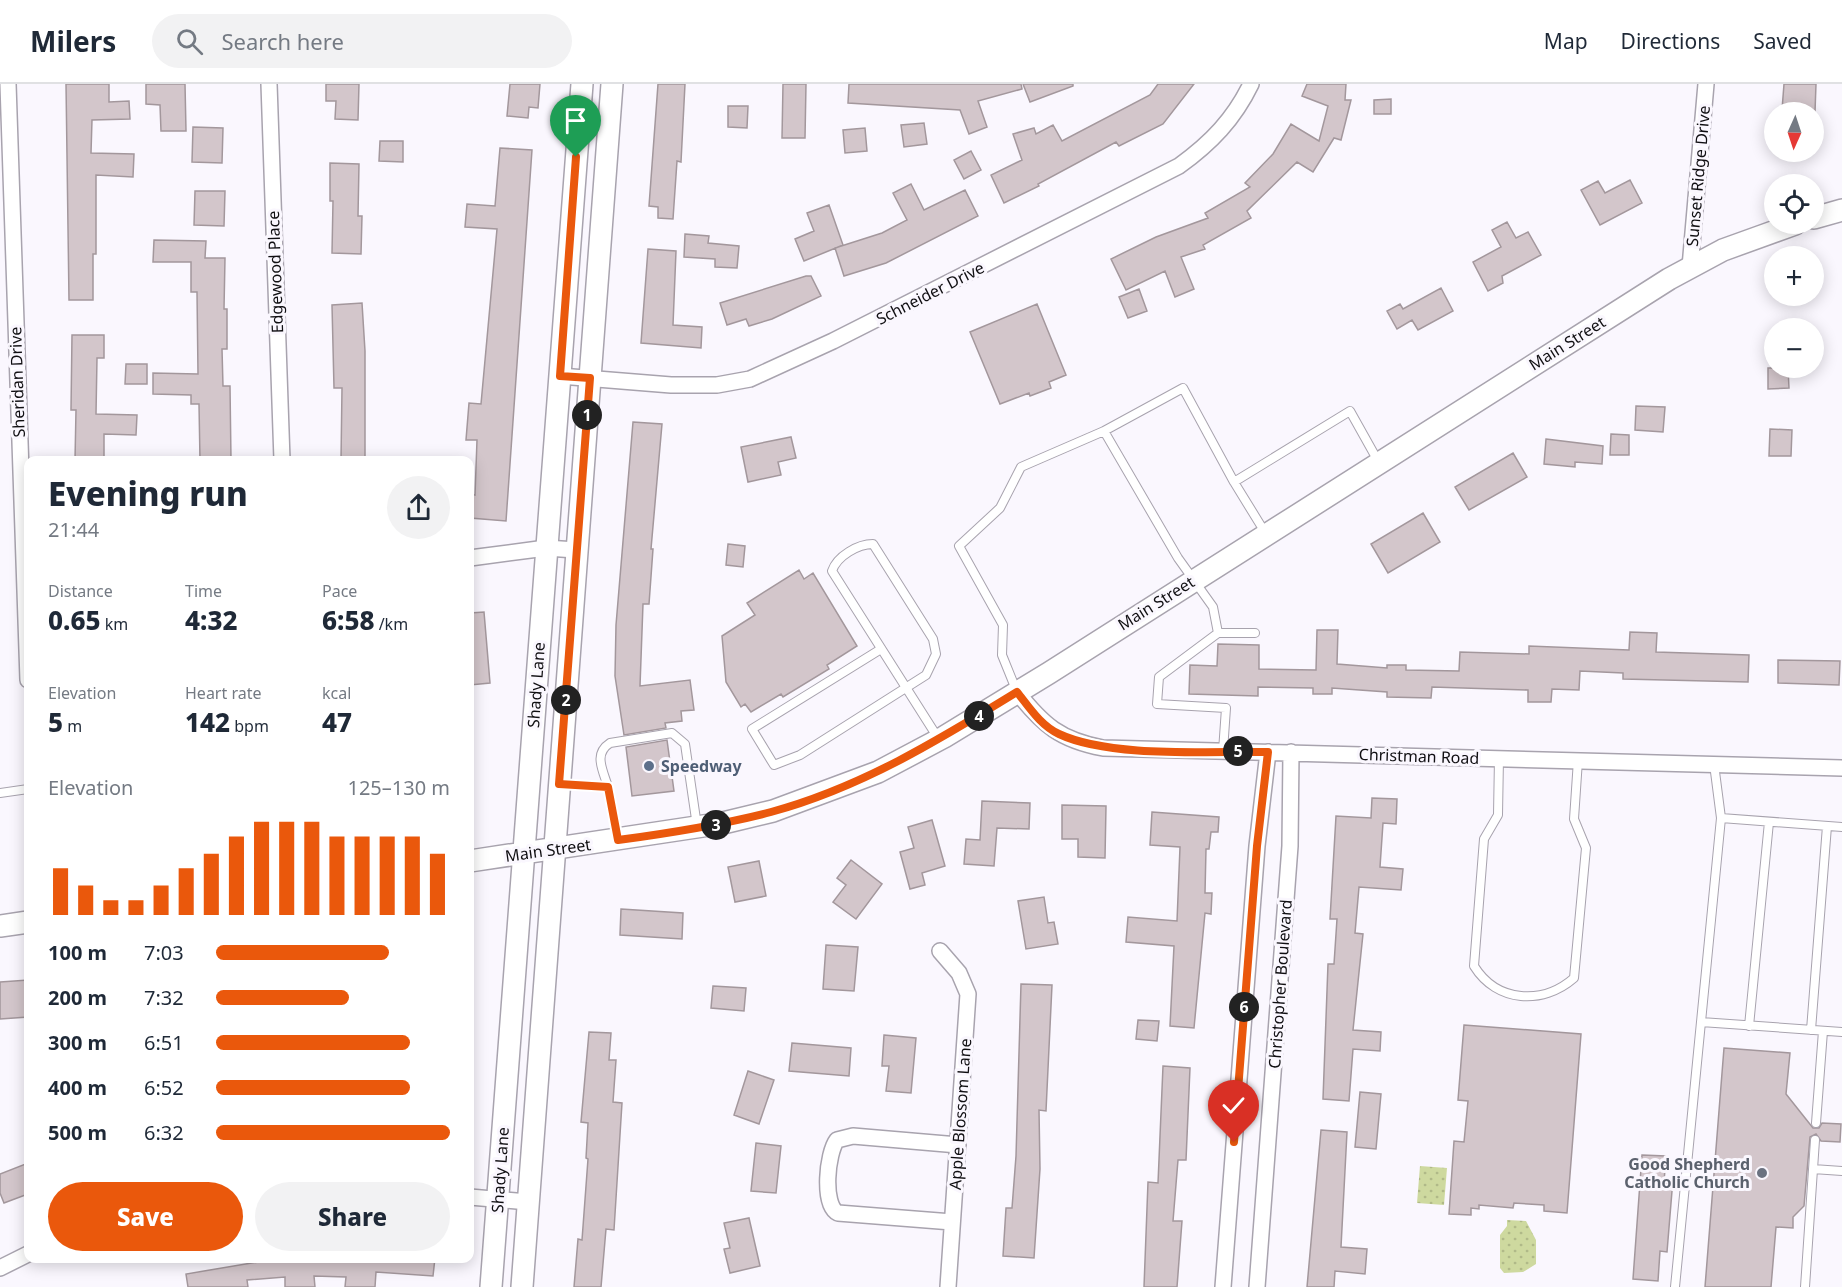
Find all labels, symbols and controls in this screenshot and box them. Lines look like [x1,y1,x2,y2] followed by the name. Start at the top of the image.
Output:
[152,14,572,68] search box
[30,22,116,60] text: Milers
[173,25,206,58] icon: search
[221,26,344,56] text: Search here
[1544,27,1588,55] text: Map
[1621,27,1720,55] text: Directions
[1753,27,1812,55] text: Saved
[550,95,601,157] pin
[1764,102,1824,162] north arrow
[1764,102,1824,378] map controls
[559,104,592,137] icon: arrive
[1681,104,1715,248] street label: Sunset Ridge Drive
[1764,174,1824,234] button: locate
[262,210,288,334] street label: Edgewood Place
[1764,246,1824,306] button: +
[872,256,988,330] street label: Schneider Drive
[1525,311,1610,375] street label: Main Street
[1764,318,1824,378] button: −
[4,326,30,438] street label: Sheridan Drive
[572,400,602,430] pin: 1
[582,404,592,426] text: 1
[48,471,248,516] text: Evening run
[387,476,450,539] button: share
[48,516,99,543] text: 21:44
[1114,571,1199,635] street label: Main Street
[48,580,113,602] text: Distance
[185,580,222,602] text: Time
[322,580,357,602] text: Pace
[48,602,101,638] text: 0.65
[185,602,238,638] text: 4:32
[322,602,375,638] text: 6:58
[101,613,128,635] text: km
[375,613,408,635] text: /km
[522,641,550,729] street label: Shady Lane
[48,682,116,704] text: Elevation
[185,682,261,704] text: Heart rate
[322,682,351,704] text: kcal
[551,685,581,715] pin: 2
[561,689,571,711] text: 2
[964,701,994,731] pin: 4
[48,704,63,740] text: 5
[185,704,230,740] text: 142
[322,704,352,740] text: 47
[974,705,984,727] text: 4
[63,715,82,737] text: m
[230,715,269,737] text: bpm
[1223,736,1253,766] pin: 5
[1233,740,1243,762] text: 5
[1358,743,1480,769] street label: Christman Road
[661,755,742,777] place label: Speedway
[642,759,656,773] marker: Speedway
[48,774,133,801] text: Elevation
[347,774,450,801] text: 125–130 m
[701,810,731,840] pin: 3
[711,814,721,836] text: 3
[504,833,592,867] street label: Main Street
[1263,899,1297,1069] street label: Christopher Boulevard
[48,939,107,966] text: 100 m
[144,939,184,966] text: 7:03
[48,984,107,1011] text: 200 m
[144,984,184,1011] text: 7:32
[1229,992,1259,1022] pin: 6
[1239,996,1249,1018] text: 6
[48,1029,107,1056] text: 300 m
[144,1029,184,1056] text: 6:51
[944,1038,976,1190] street label: Apple Blossom Lane
[48,1074,107,1101] text: 400 m
[144,1074,184,1101] text: 6:52
[1208,1080,1259,1142] pin
[1217,1089,1250,1122] icon: check
[48,1119,107,1146] text: 500 m
[144,1119,184,1146] text: 6:32
[486,1126,514,1214] street label: Shady Lane
[1624,1153,1750,1193] place label: Good Shepherd Catholic Church
[1755,1166,1769,1180] marker: Good Shepherd Catholic Church
[48,1182,243,1251] button: Save
[255,1182,450,1251] button: Share

